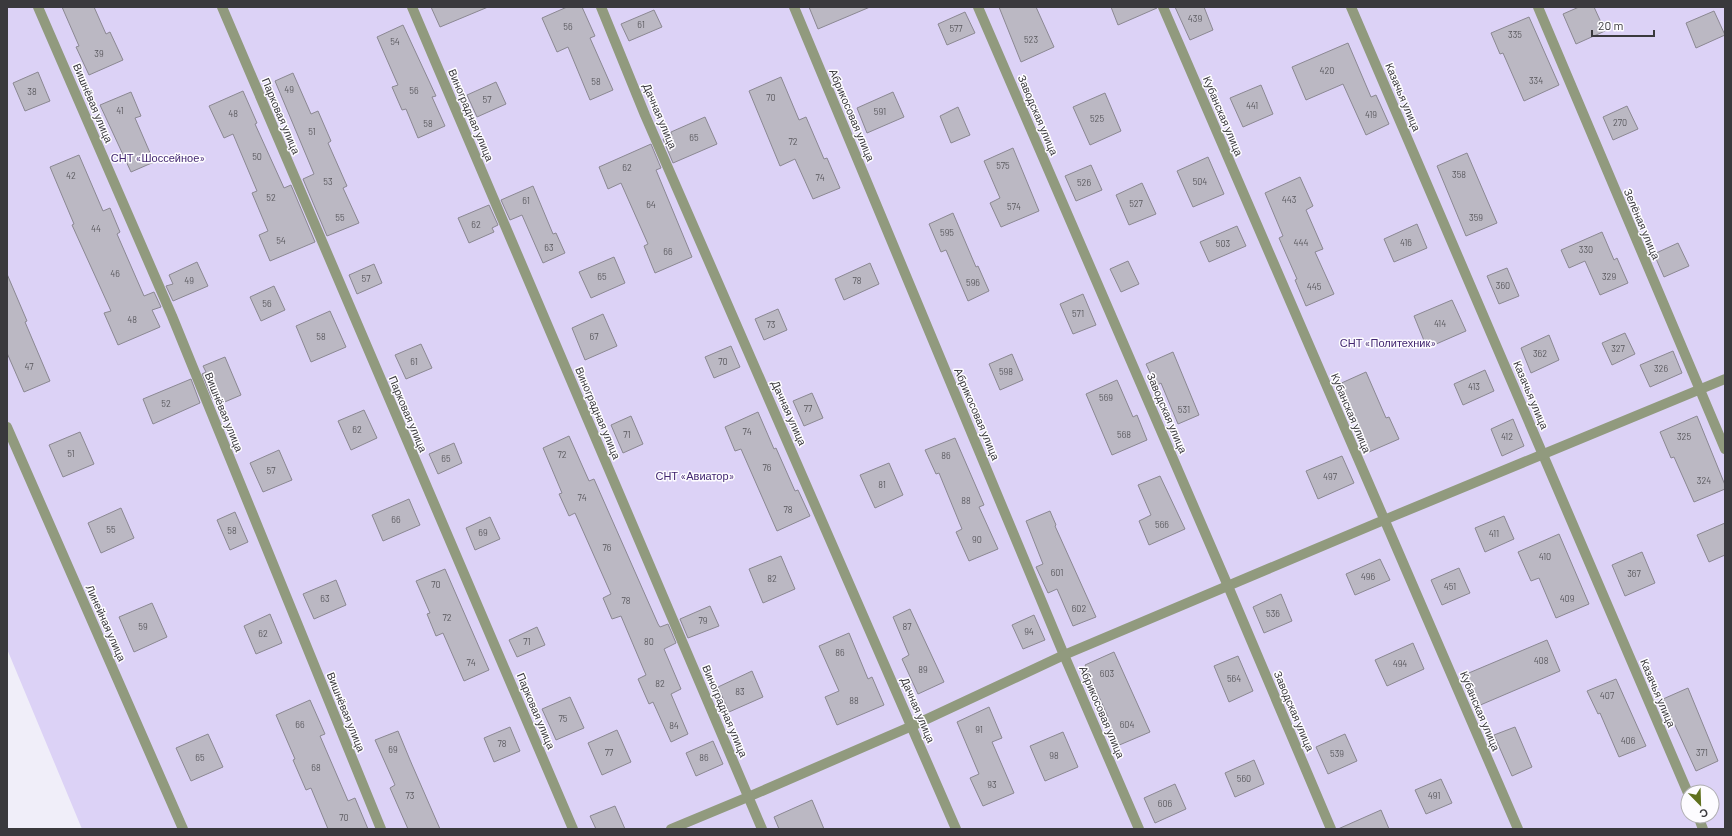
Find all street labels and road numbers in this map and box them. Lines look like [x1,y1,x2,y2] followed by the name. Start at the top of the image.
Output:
[71,61,116,145] street label: Вишнёвая улица
[1383,61,1424,134] street label: Казачья улица
[446,67,497,164] street label: Виноградная улица
[827,67,878,164] street label: Абрикосовая улица
[1016,73,1062,158] street label: Заводская улица
[1201,74,1246,158] street label: Кубанская улица
[260,76,304,157] street label: Парковая улица
[641,81,680,151] street label: Дачная улица
[1622,187,1664,262] street label: Зелёная улица
[1511,359,1552,432] street label: Казачья улица
[573,365,624,462] street label: Виноградная улица
[952,366,1003,463] street label: Абрикосовая улица
[203,370,247,454] street label: Вишнёвая улица
[1145,371,1191,456] street label: Заводская улица
[1329,371,1374,455] street label: Кубанская улица
[387,374,431,455] street label: Парковая улица
[769,378,810,448] street label: Дачная улица
[84,583,129,664] street label: Линейная улица
[1638,657,1679,730] street label: Казачья улица
[700,663,751,760] street label: Виноградная улица
[1077,664,1128,761] street label: Абрикосовая улица
[1272,669,1318,754] street label: Заводская улица
[1458,669,1503,753] street label: Кубанская улица
[325,670,369,754] street label: Вишнёвая улица
[515,671,559,752] street label: Парковая улица
[899,675,938,745] street label: Дачная улица

